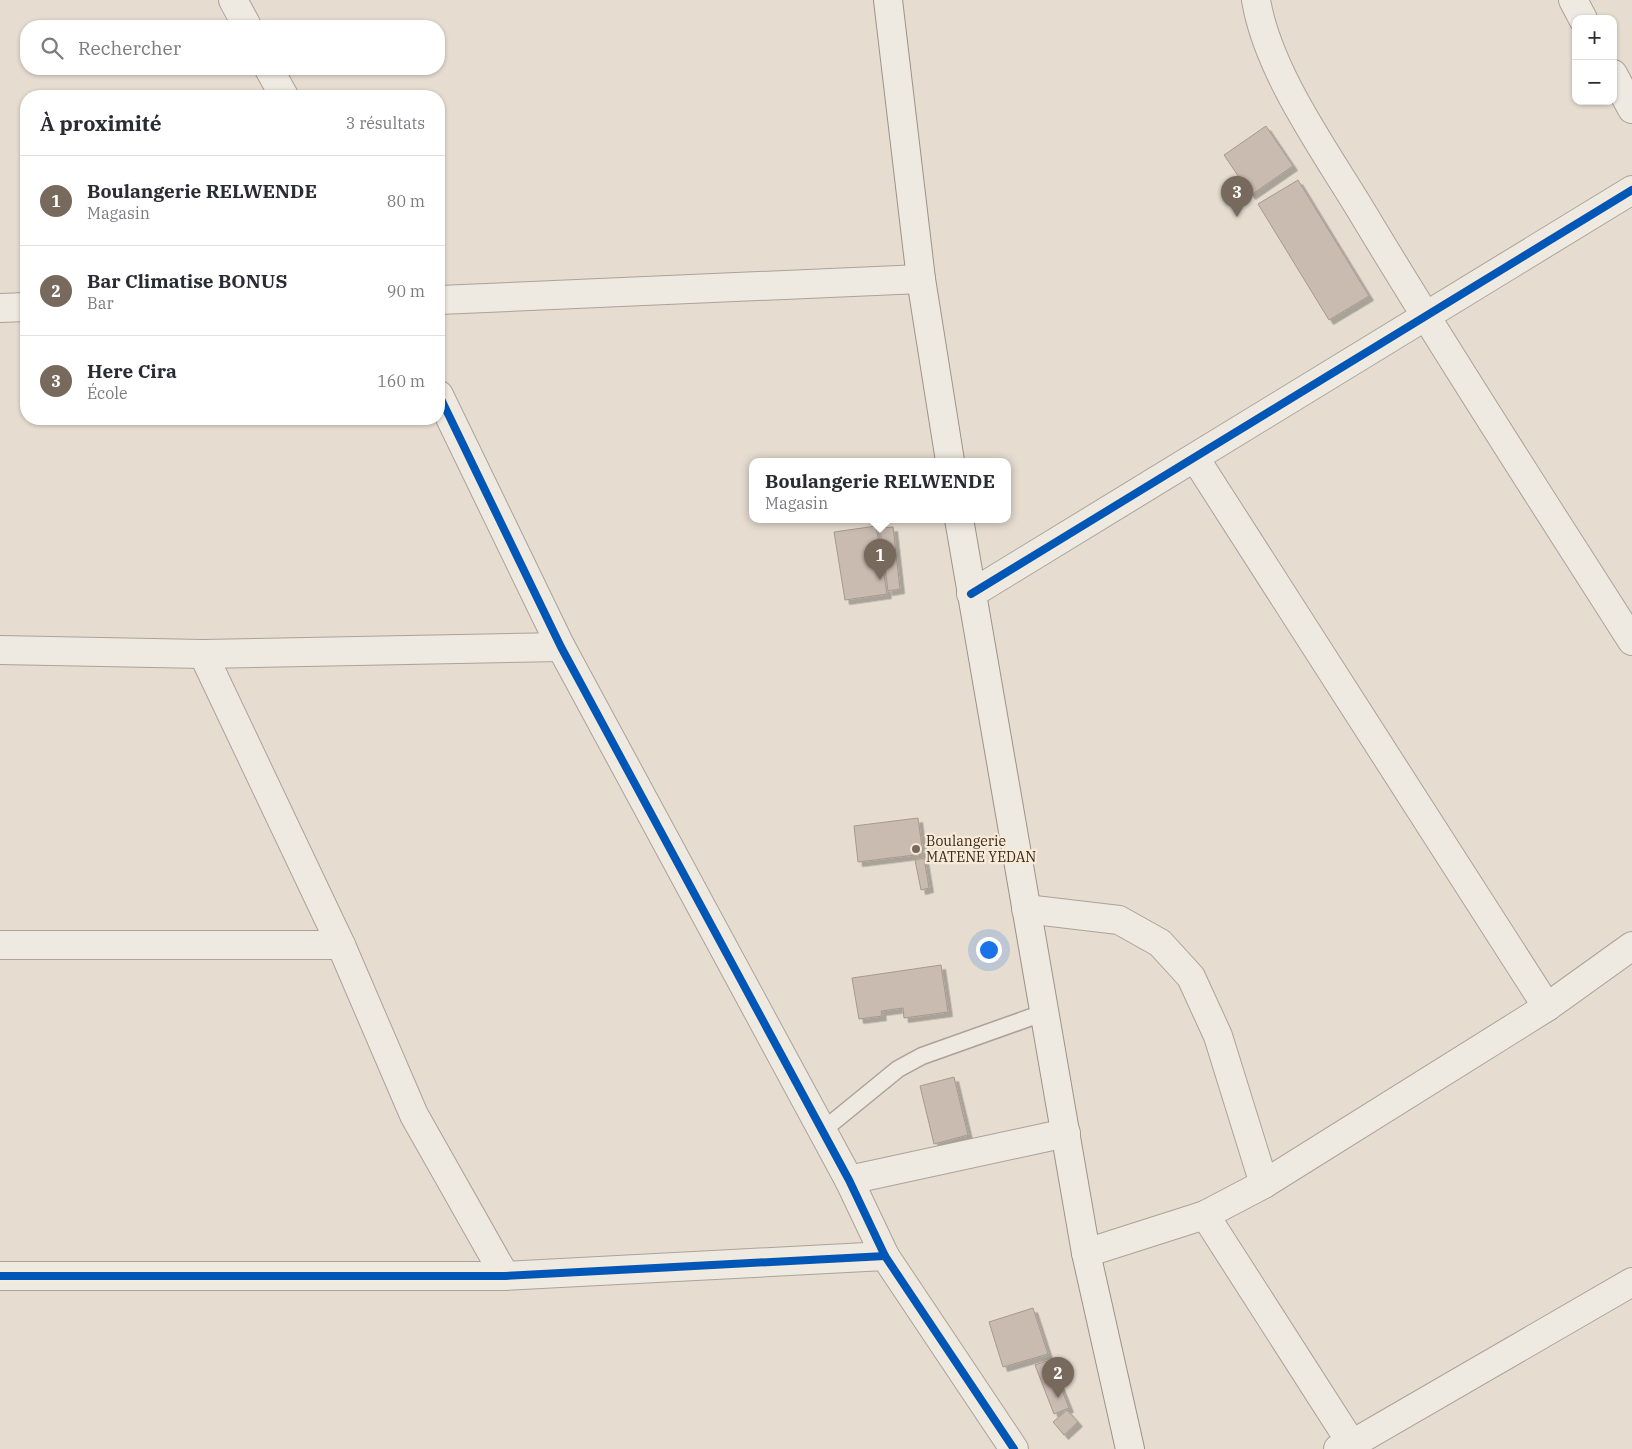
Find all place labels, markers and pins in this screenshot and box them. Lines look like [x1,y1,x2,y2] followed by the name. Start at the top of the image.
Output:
[1221,176,1253,217] pin: 3
[864,539,896,580] pin: 1
[926,832,1036,866] place label: Boulangerie MATENE YEDAN
[910,843,922,855] marker: Boulangerie MATENE YEDAN
[1042,1357,1074,1398] pin: 2

